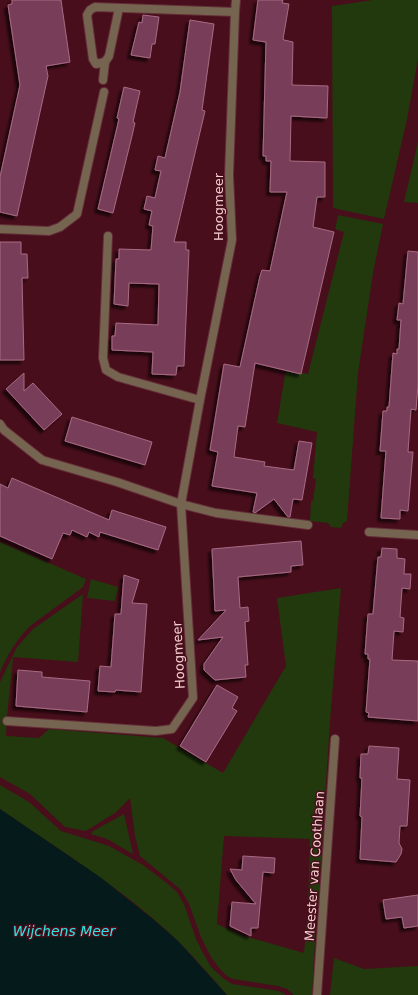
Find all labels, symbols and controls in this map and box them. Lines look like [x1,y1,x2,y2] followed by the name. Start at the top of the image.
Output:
[211,172,226,241] street label: Hoogmeer
[169,620,188,689] street label: Hoogmeer
[302,790,327,942] street label: Meester van Coothlaan
[13,923,116,939] water label: Wijchens Meer

